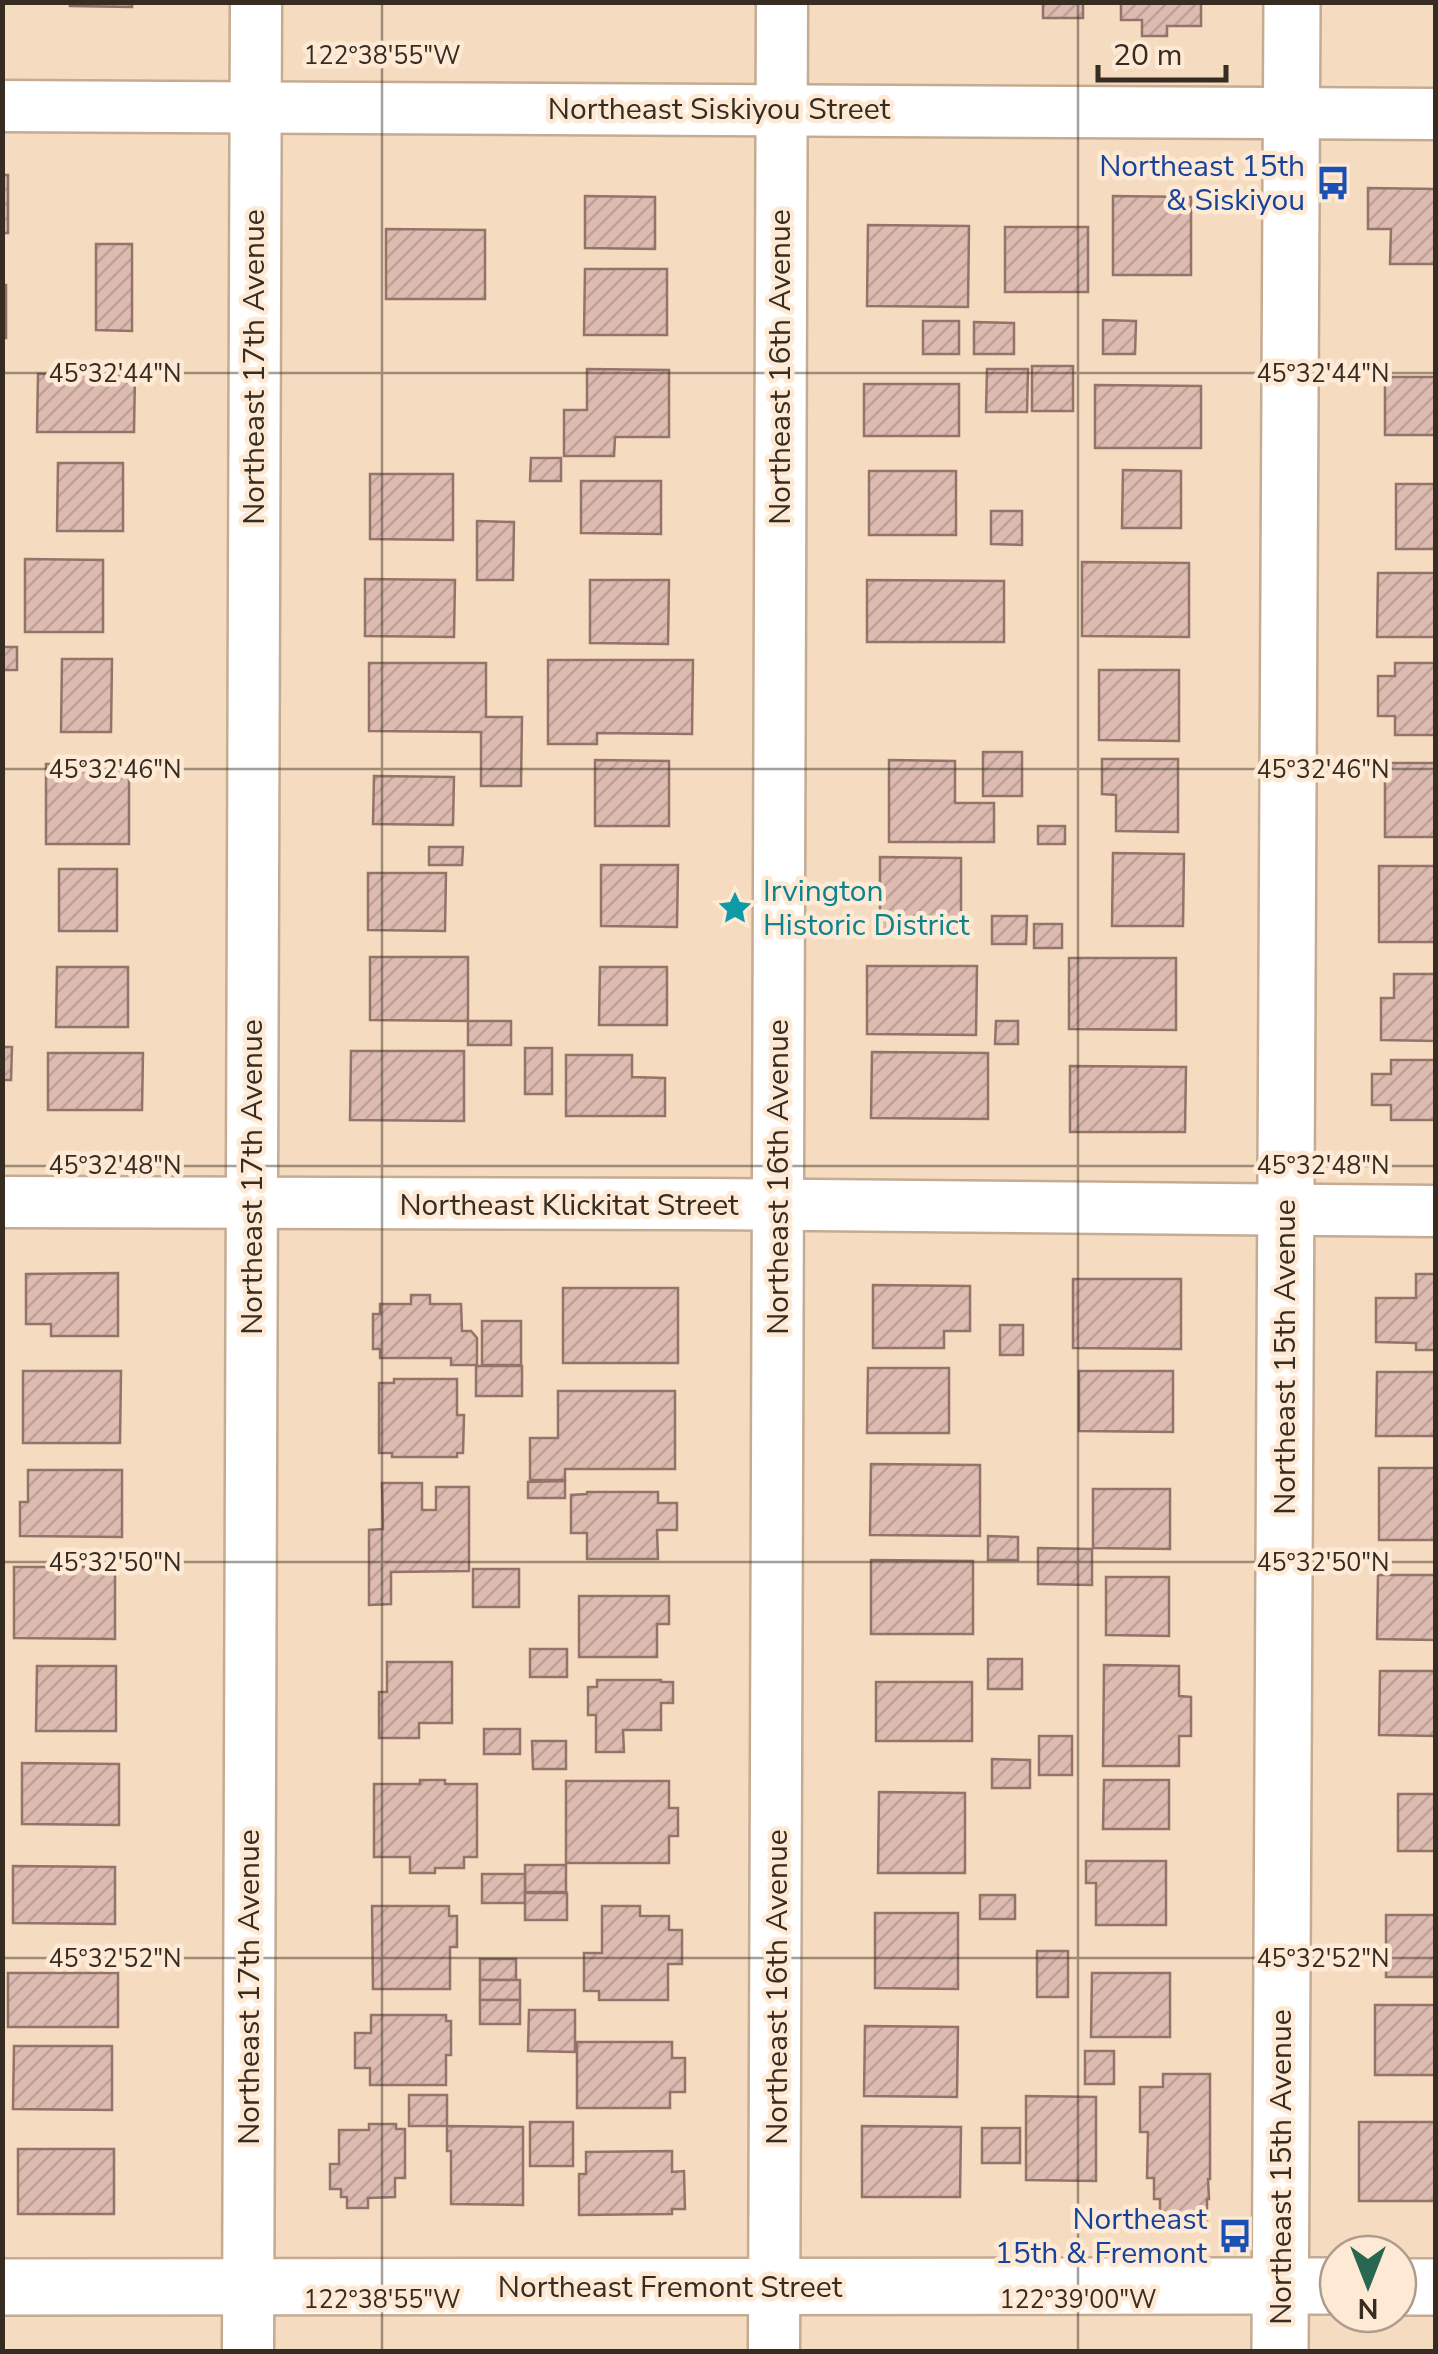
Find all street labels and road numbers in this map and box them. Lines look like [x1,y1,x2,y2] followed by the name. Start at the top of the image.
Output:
[548,89,891,130] street label: Northeast Siskiyou Street
[234,209,275,525] street label: Northeast 17th Avenue
[760,209,801,525] street label: Northeast 16th Avenue
[232,1019,273,1335] street label: Northeast 17th Avenue
[758,1019,799,1335] street label: Northeast 16th Avenue
[399,1185,739,1226] street label: Northeast Klickitat Street
[1265,1199,1306,1515] street label: Northeast 15th Avenue
[229,1829,270,2145] street label: Northeast 17th Avenue
[757,1829,798,2145] street label: Northeast 16th Avenue
[1261,2009,1302,2325] street label: Northeast 15th Avenue
[498,2267,843,2308] street label: Northeast Fremont Street

